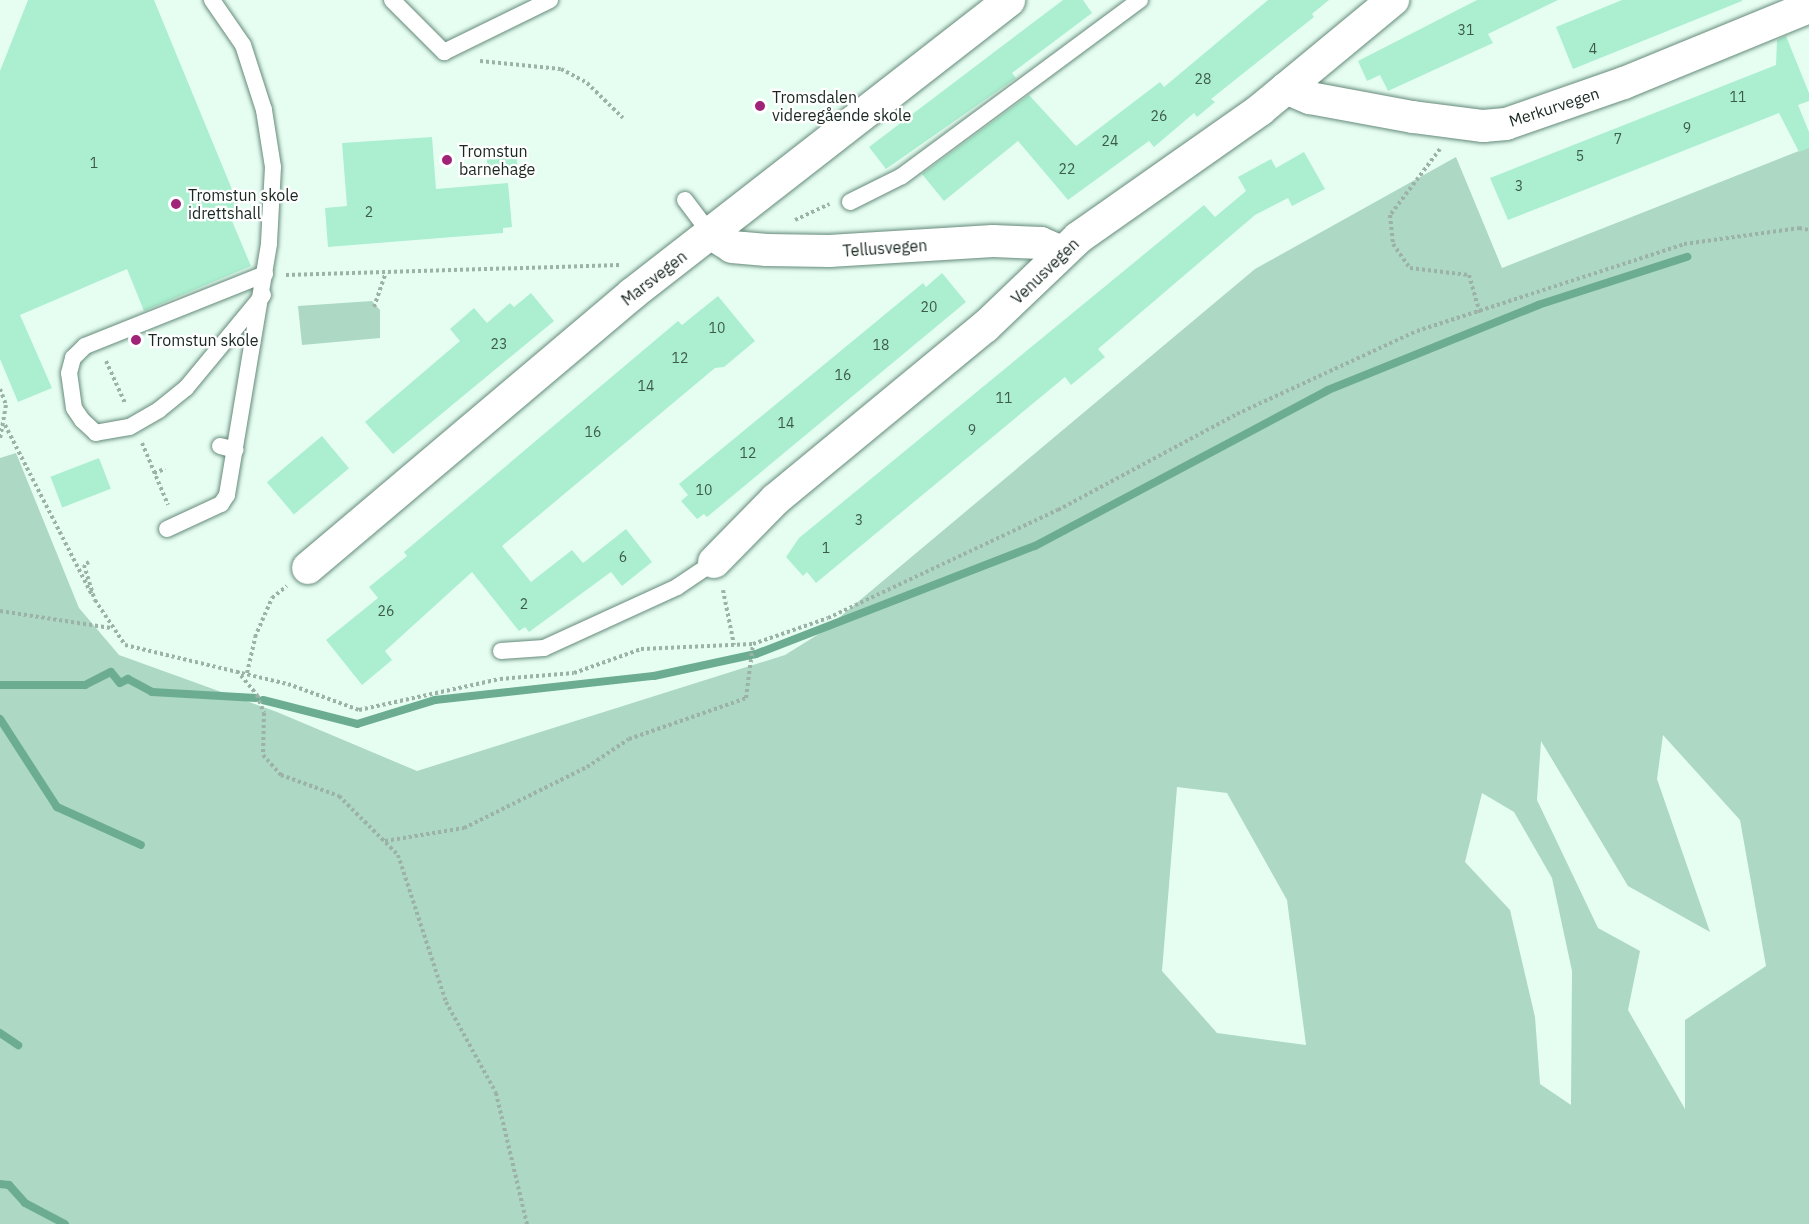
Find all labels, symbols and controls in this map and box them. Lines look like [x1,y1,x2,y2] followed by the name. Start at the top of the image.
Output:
[1458,22,1474,38] house number: 31
[1589,41,1597,57] house number: 4
[1195,71,1211,87] house number: 28
[1506,83,1602,131] street label: Merkurvegen
[772,87,911,125] place label: Tromsdalen videregående skole
[1730,89,1746,105] house number: 11
[753,99,767,113] marker: Tromsdalen videregående skole
[1151,108,1167,124] house number: 26
[1683,120,1691,136] house number: 9
[1614,131,1622,147] house number: 7
[1102,133,1118,149] house number: 24
[459,141,535,179] place label: Tromstun barnehage
[1576,148,1584,164] house number: 5
[440,153,454,167] marker: Tromstun barnehage
[90,155,98,171] house number: 1
[1059,161,1075,177] house number: 22
[1515,178,1523,194] house number: 3
[188,185,298,223] place label: Tromstun skole idrettshall
[169,197,183,211] marker: Tromstun skole idrettshall
[365,204,373,220] house number: 2
[1007,234,1083,308] street label: Venusvegen
[842,235,928,261] street label: Tellusvegen
[617,247,691,309] street label: Marsvegen
[921,299,937,315] house number: 20
[709,320,725,336] house number: 10
[148,330,258,350] place label: Tromstun skole
[129,333,143,347] marker: Tromstun skole
[491,336,507,352] house number: 23
[873,337,889,353] house number: 18
[672,350,688,366] house number: 12
[835,367,851,383] house number: 16
[638,378,654,394] house number: 14
[996,390,1012,406] house number: 11
[778,415,794,431] house number: 14
[968,422,976,438] house number: 9
[585,424,601,440] house number: 16
[740,445,756,461] house number: 12
[696,482,712,498] house number: 10
[855,512,863,528] house number: 3
[822,540,830,556] house number: 1
[619,549,627,565] house number: 6
[520,596,528,612] house number: 2
[378,603,394,619] house number: 26

